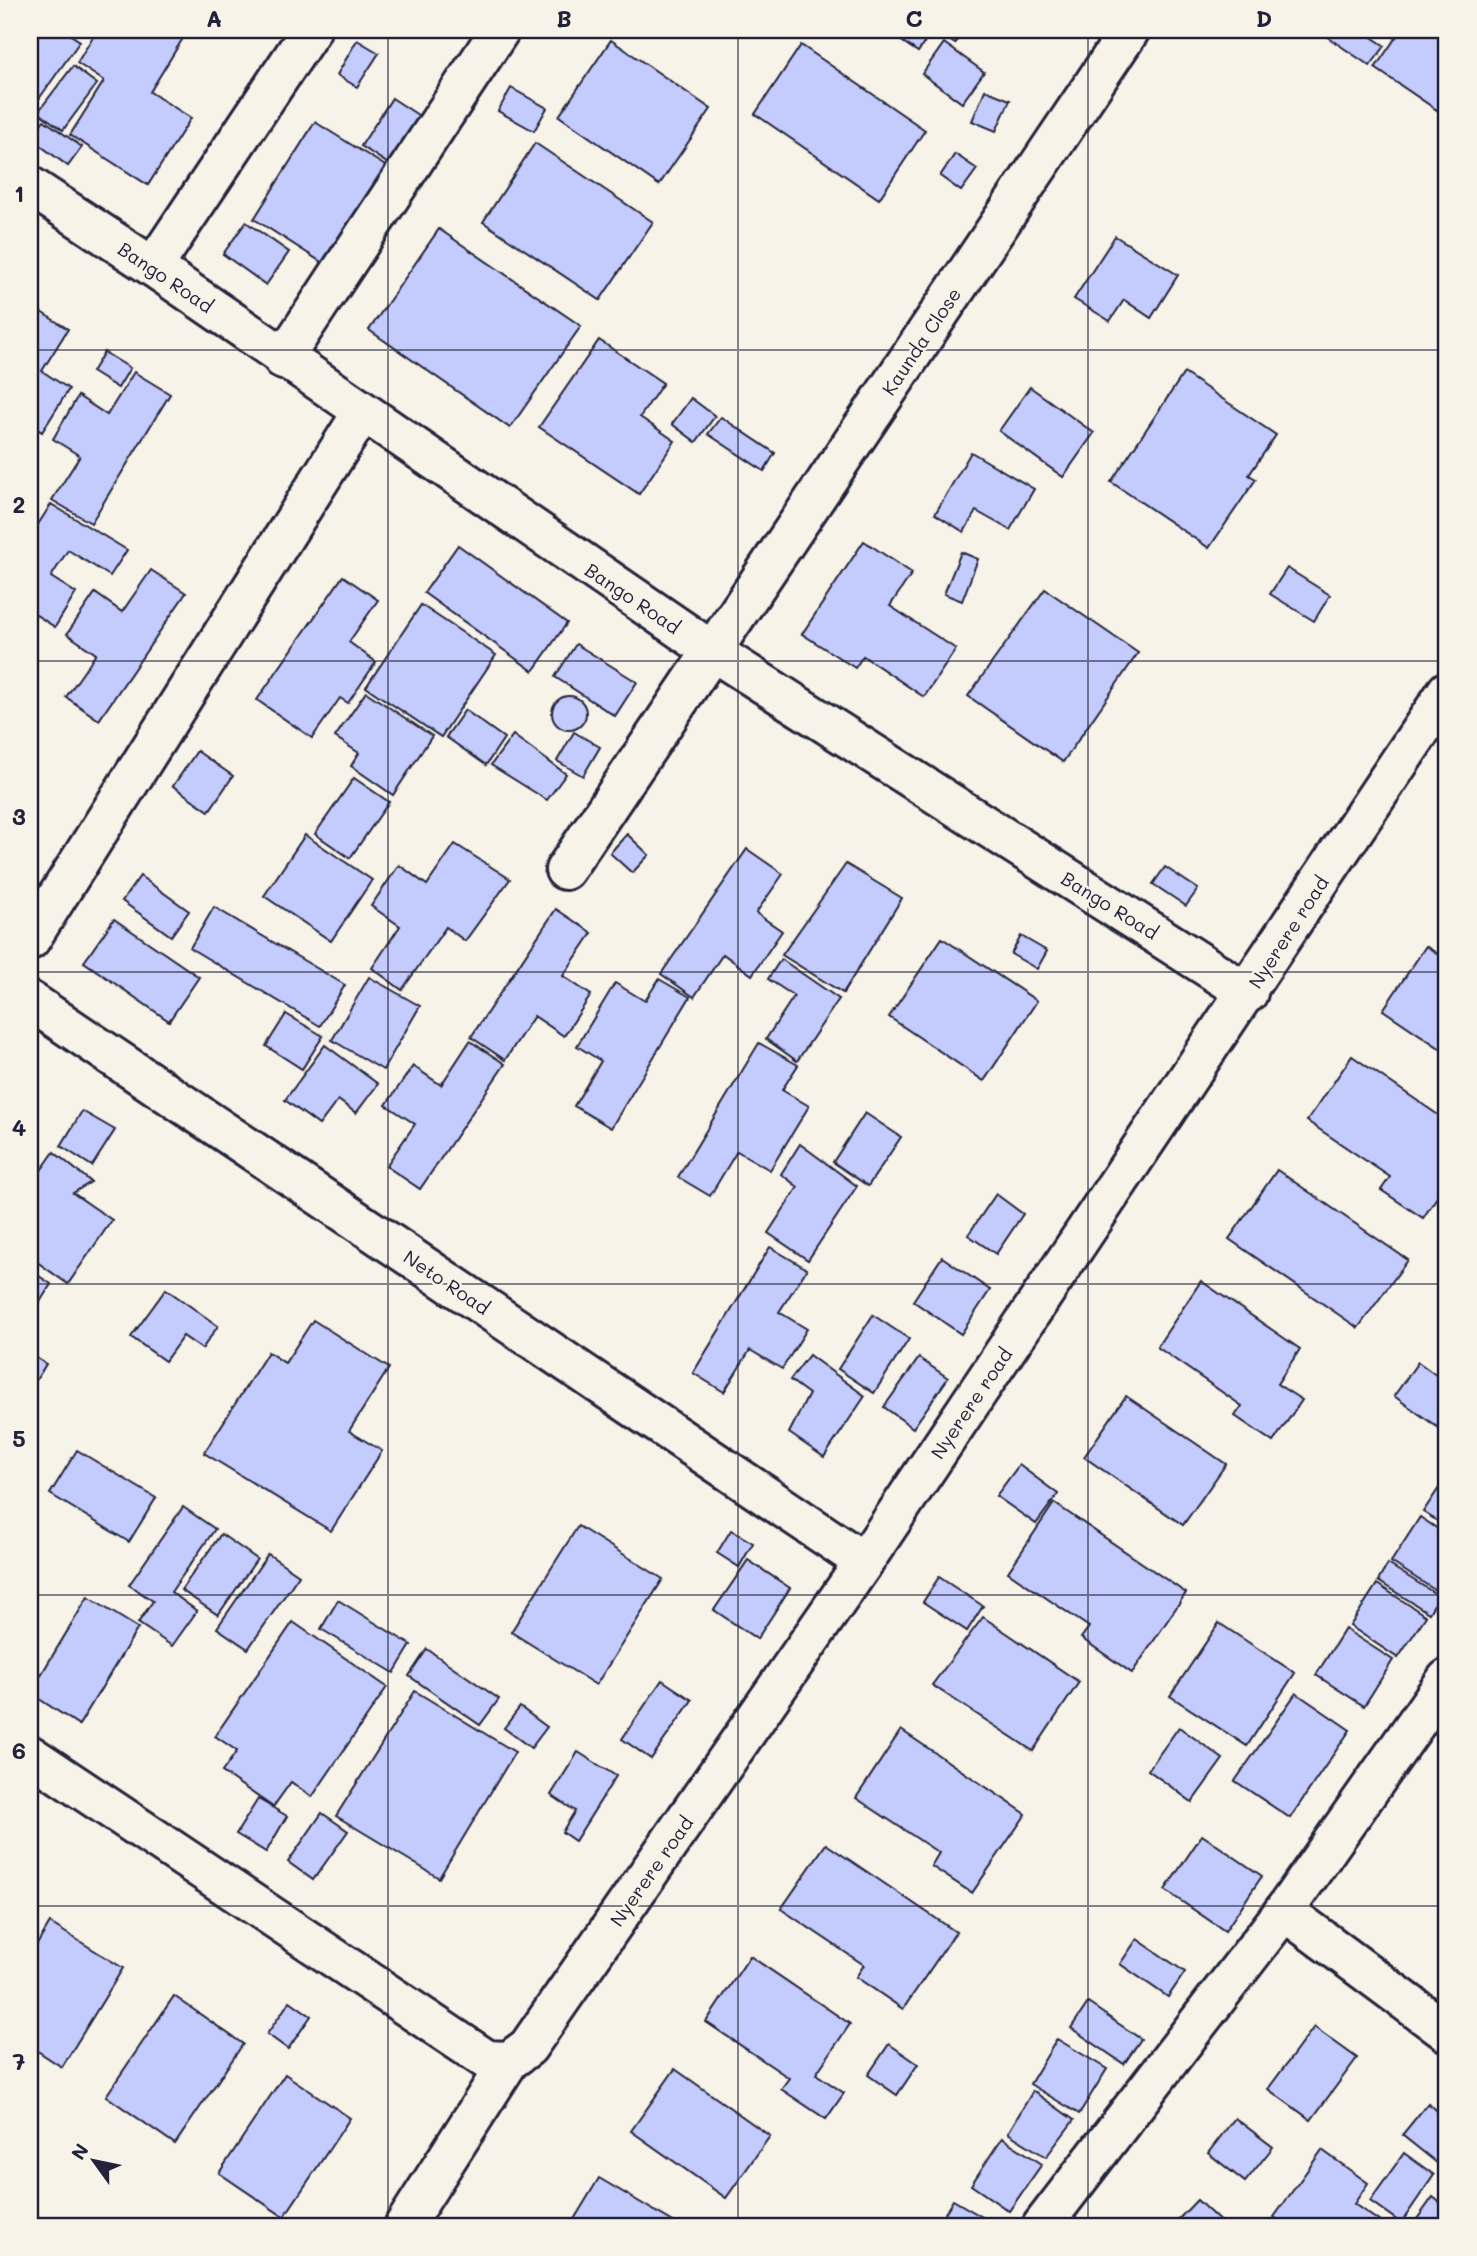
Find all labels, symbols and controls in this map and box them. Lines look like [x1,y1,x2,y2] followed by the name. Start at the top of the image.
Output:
[206,3,222,33] text: A
[556,3,572,33] text: B
[905,3,923,33] text: C
[1256,3,1272,33] text: D
[14,178,24,208] text: 1
[113,236,219,318] street label: Bango Road
[876,282,966,400] street label: Kaunda Close
[13,489,25,519] text: 2
[580,557,686,639] street label: Bango Road
[12,801,26,831] text: 3
[1057,865,1163,945] street label: Bango Road
[1242,871,1334,993] street label: Nyerere road
[12,1112,26,1142] text: 4
[399,1244,495,1320] street label: Neto Road
[925,1343,1017,1463] street label: Nyerere road
[12,1423,26,1453] text: 5
[12,1735,26,1765] text: 6
[604,1811,698,1931] street label: Nyerere road
[13,2046,26,2076] text: 7
[60,2126,130,2196] north arrow
[65,2139,94,2164] text: N

